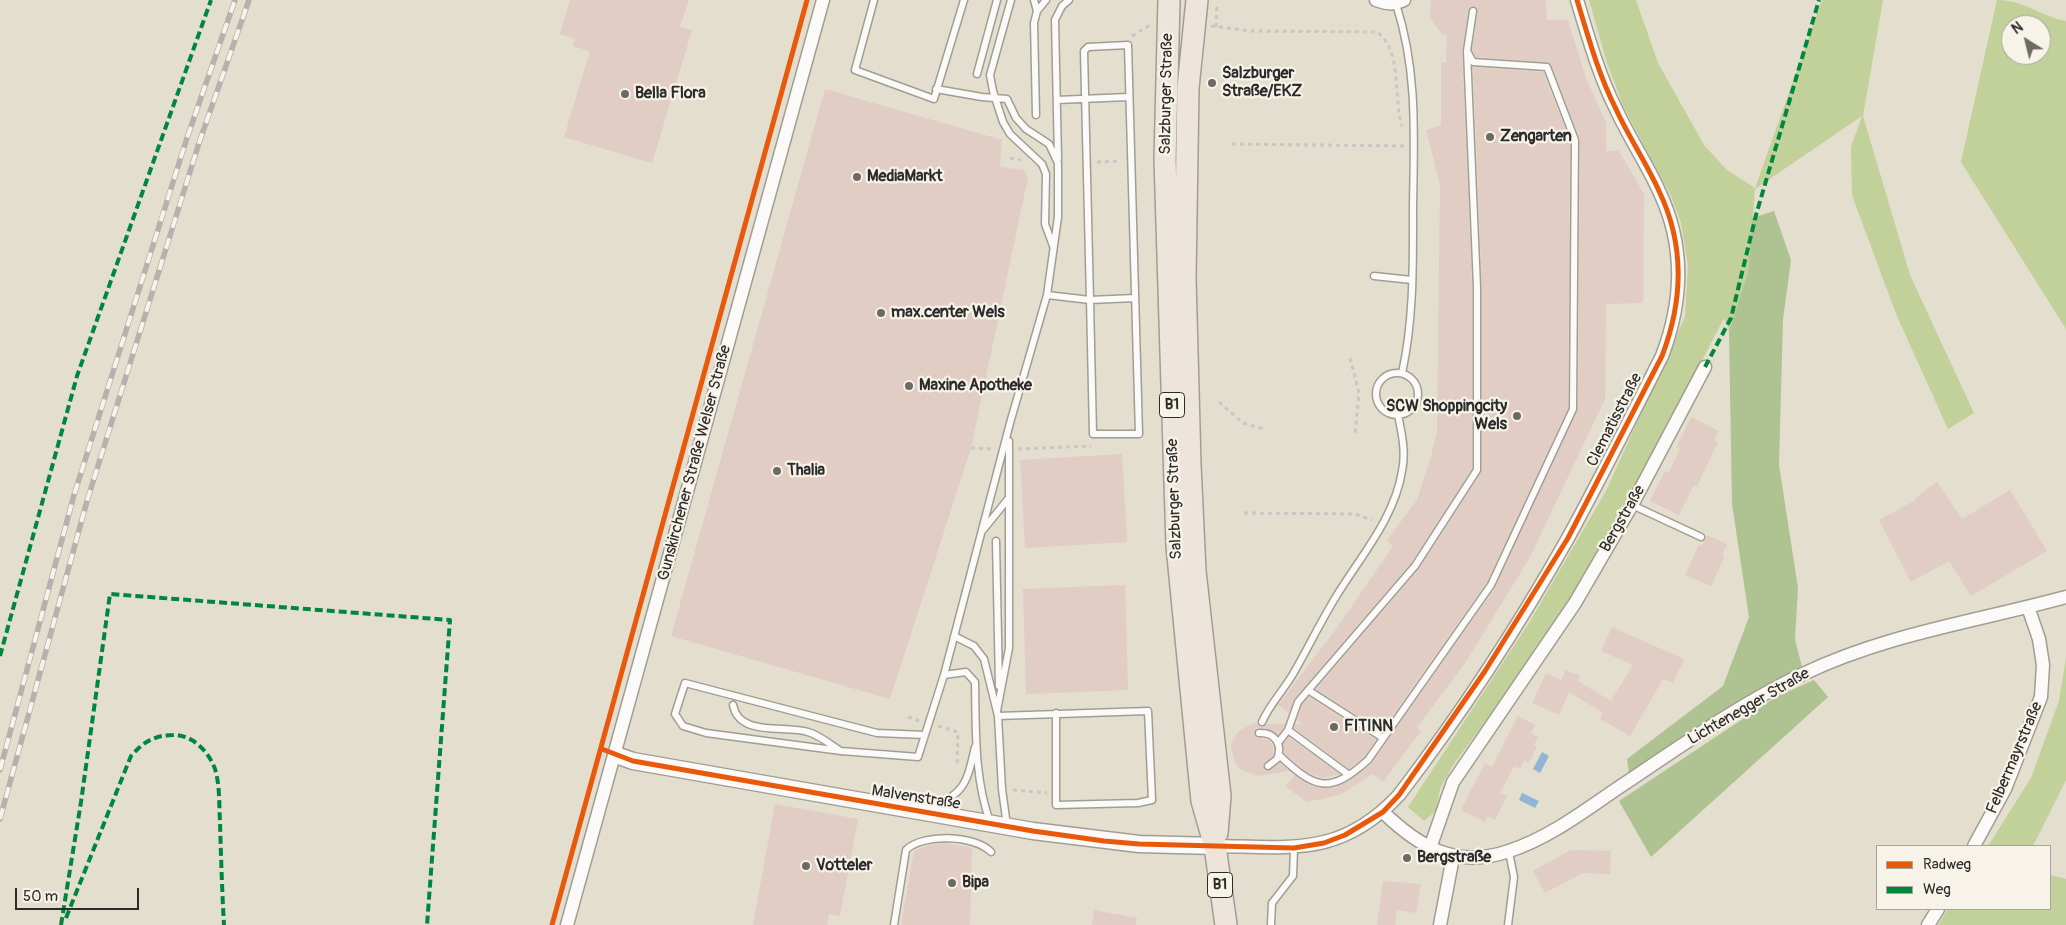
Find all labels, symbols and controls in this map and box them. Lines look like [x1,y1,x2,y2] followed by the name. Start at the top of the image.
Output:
[2001,15,2051,65] north arrow
[2009,19,2026,38] text: N
[1156,33,1178,155] street label: Salzburger Straße
[1222,64,1302,102] place label: Salzburger Straße/EKZ
[1206,77,1218,89] marker: Salzburger Straße/EKZ
[635,84,706,104] place label: Bella Flora
[619,88,631,100] marker: Bella Flora
[1500,127,1572,147] place label: Zengarten
[1484,131,1496,143] marker: Zengarten
[867,167,942,187] place label: MediaMarkt
[851,171,863,183] marker: MediaMarkt
[891,303,1005,323] place label: max.center Wels
[875,307,887,319] marker: max.center Wels
[654,343,736,583] street label: Gunskirchener Straße Welser Straße
[1583,370,1647,470] street label: Clematisstraße
[919,376,1032,396] place label: Maxine Apotheke
[903,380,915,392] marker: Maxine Apotheke
[1160,392,1184,418] road number: B1
[1386,397,1507,435] place label: SCW Shoppingcity Wels
[1511,410,1523,422] marker: SCW Shoppingcity Wels
[1163,438,1187,560] street label: Salzburger Straße
[787,461,825,481] place label: Thalia
[771,465,783,477] marker: Thalia
[1596,482,1650,556] street label: Bergstraße
[1685,664,1813,750] street label: Lichtenegger Straße
[1983,699,2047,817] street label: Felbermayrstraße
[1344,717,1393,737] place label: FITINN
[1328,721,1340,733] marker: FITINN
[870,782,962,814] street label: Malvenstraße
[1876,845,2051,910] legend
[1417,848,1491,868] place label: Bergstraße
[1401,852,1413,864] marker: Bergstraße
[1923,855,1971,874] text: Radweg
[816,856,872,876] place label: Votteler
[800,860,812,872] marker: Votteler
[1208,872,1232,898] road number: B1
[962,873,989,893] place label: Bipa
[946,877,958,889] marker: Bipa
[18,878,141,910] scale bar
[1923,880,1951,899] text: Weg
[23,887,58,906] text: 50 m

